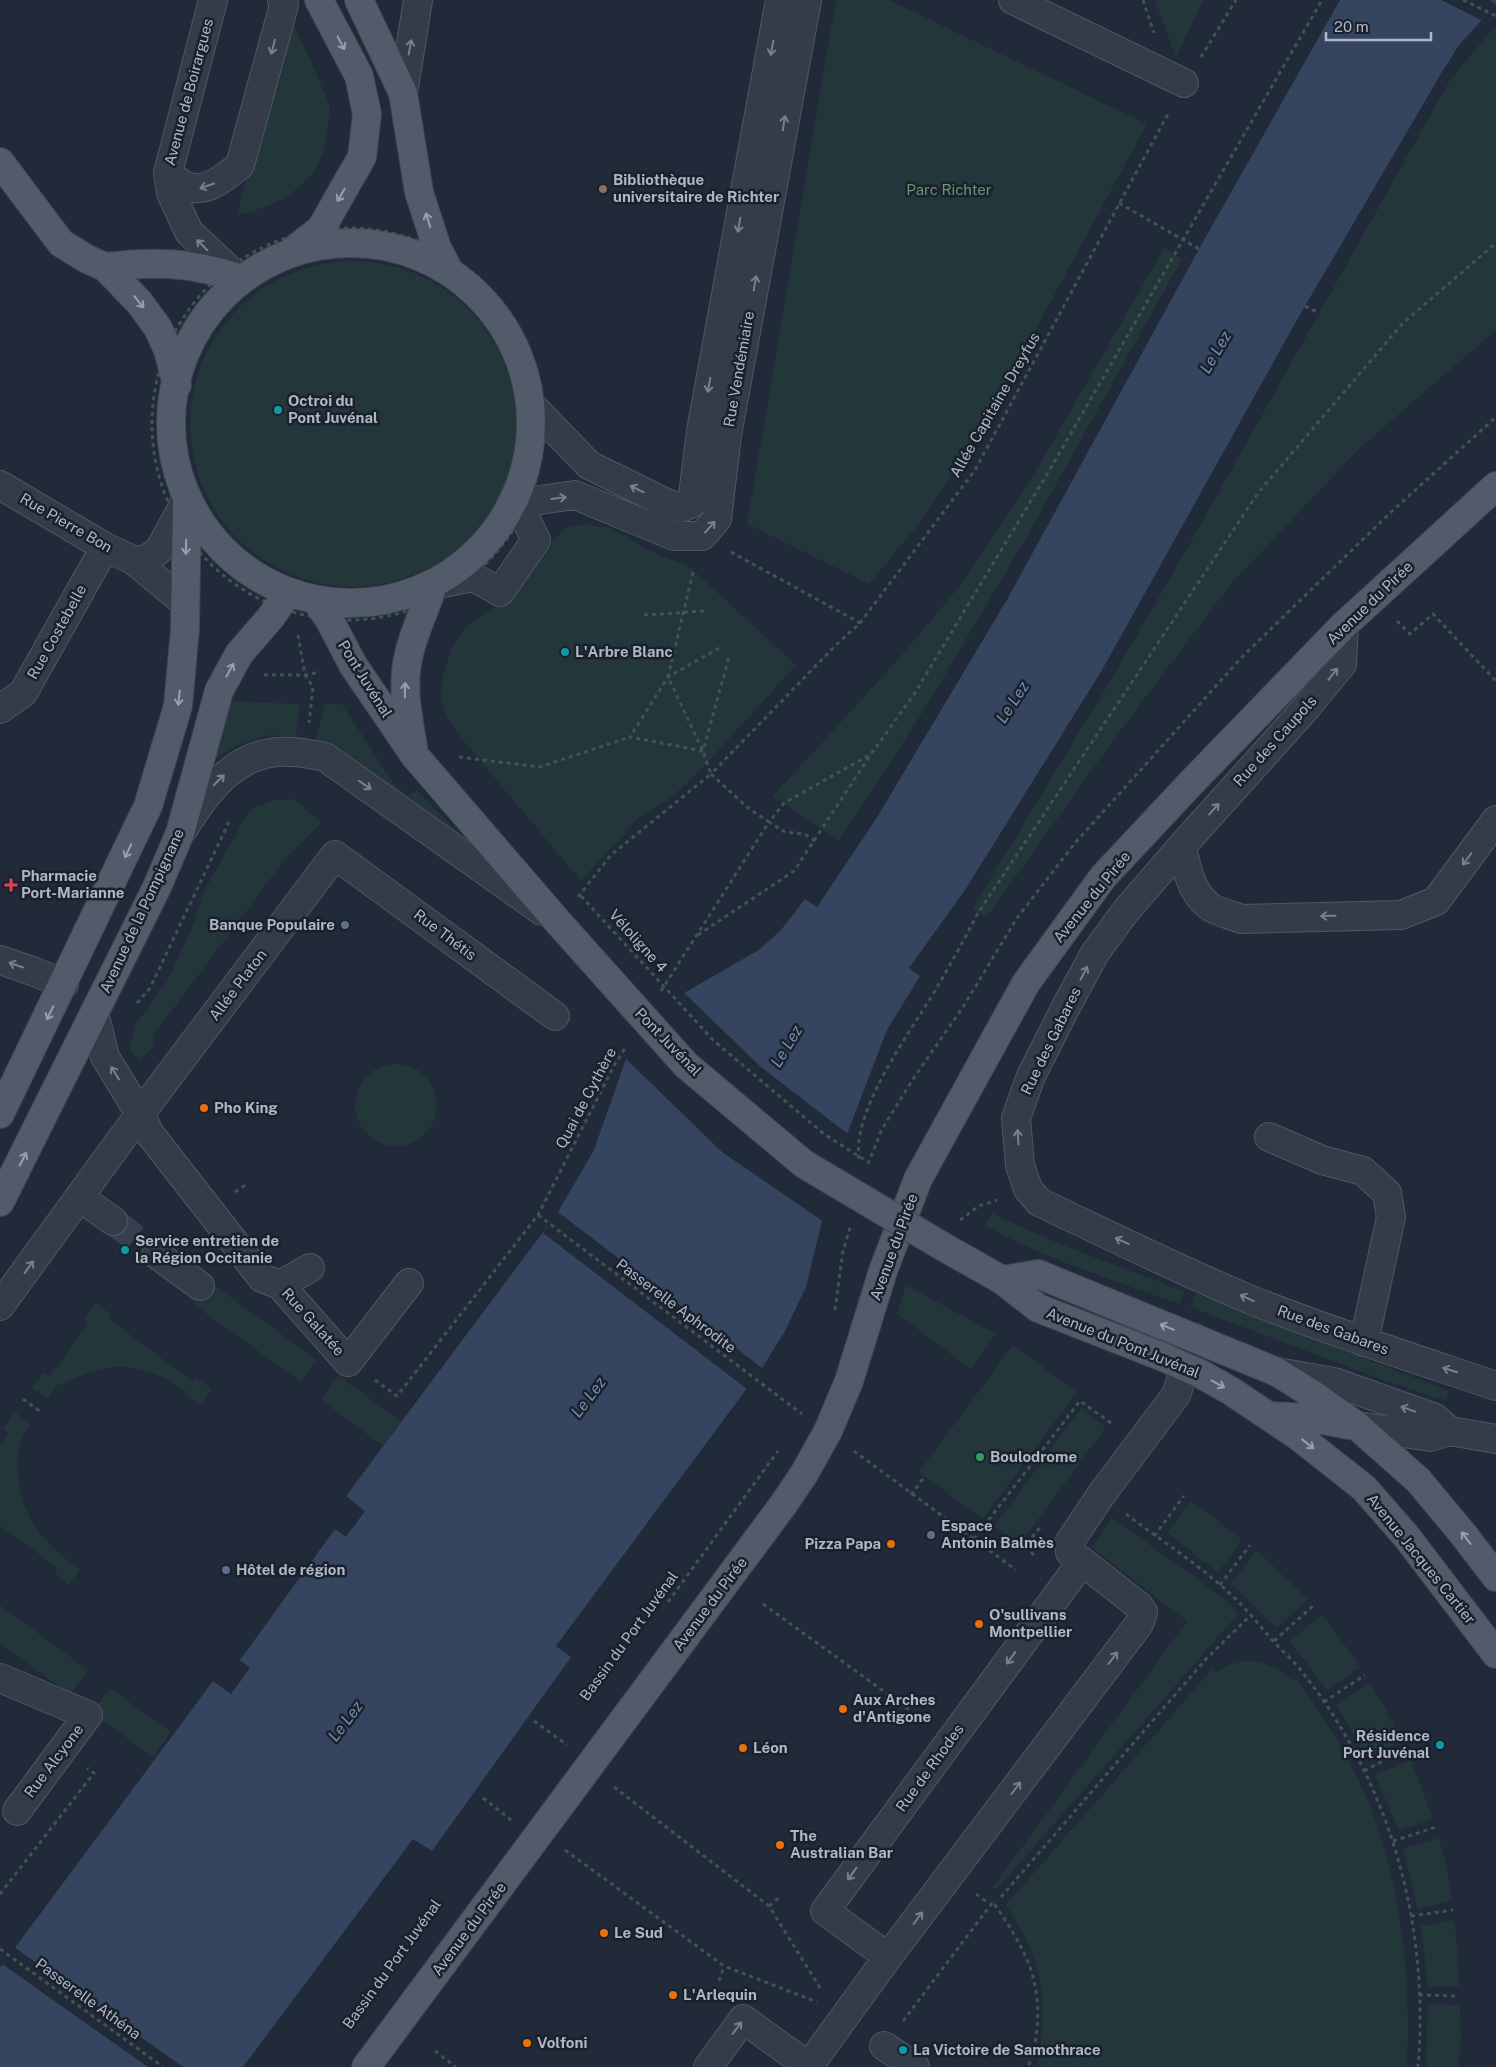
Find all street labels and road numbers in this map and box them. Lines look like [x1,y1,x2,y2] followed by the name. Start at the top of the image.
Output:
[161,16,216,167] street label: Avenue de Boirargues
[720,310,757,428] street label: Rue Vendémiaire
[946,329,1043,480] street label: Allée Capitaine Dreyfus
[17,489,115,556] street label: Rue Pierre Bon
[1323,558,1416,648] street label: Avenue du Pirée
[24,582,90,682] street label: Rue Costebelle
[335,637,396,720] street label: Pont Juvénal
[1230,692,1320,789] street label: Rue des Caupols
[96,826,187,996] street label: Avenue de la Pompignane
[1050,848,1134,946] street label: Avenue du Pirée
[411,906,480,964] street label: Rue Thétis
[606,906,671,975] street label: Véloligne 4
[205,946,270,1024] street label: Allée Platon
[1017,984,1084,1097] street label: Rue des Gabares
[632,1004,705,1079] street label: Pont Juvénal
[552,1044,619,1151] street label: Quai de Cythère
[866,1191,921,1302] street label: Avenue du Pirée
[613,1255,739,1356] street label: Passerelle Aphrodite
[279,1284,348,1359] street label: Rue Galatée
[1275,1301,1391,1358] street label: Rue des Gabares
[1044,1304,1202,1381] street label: Avenue du Pont Juvénal
[1364,1490,1479,1627] street label: Avenue Jacques Cartier
[669,1554,750,1654] street label: Avenue du Pirée
[576,1568,681,1704] street label: Bassin du Port Juvénal
[21,1721,87,1801] street label: Rue Alcyone
[892,1721,967,1815] street label: Rue de Rhodes
[428,1879,509,1979] street label: Avenue du Pirée
[339,1896,444,2032] street label: Bassin du Port Juvénal
[32,1955,144,2042] street label: Passerelle Athéna

